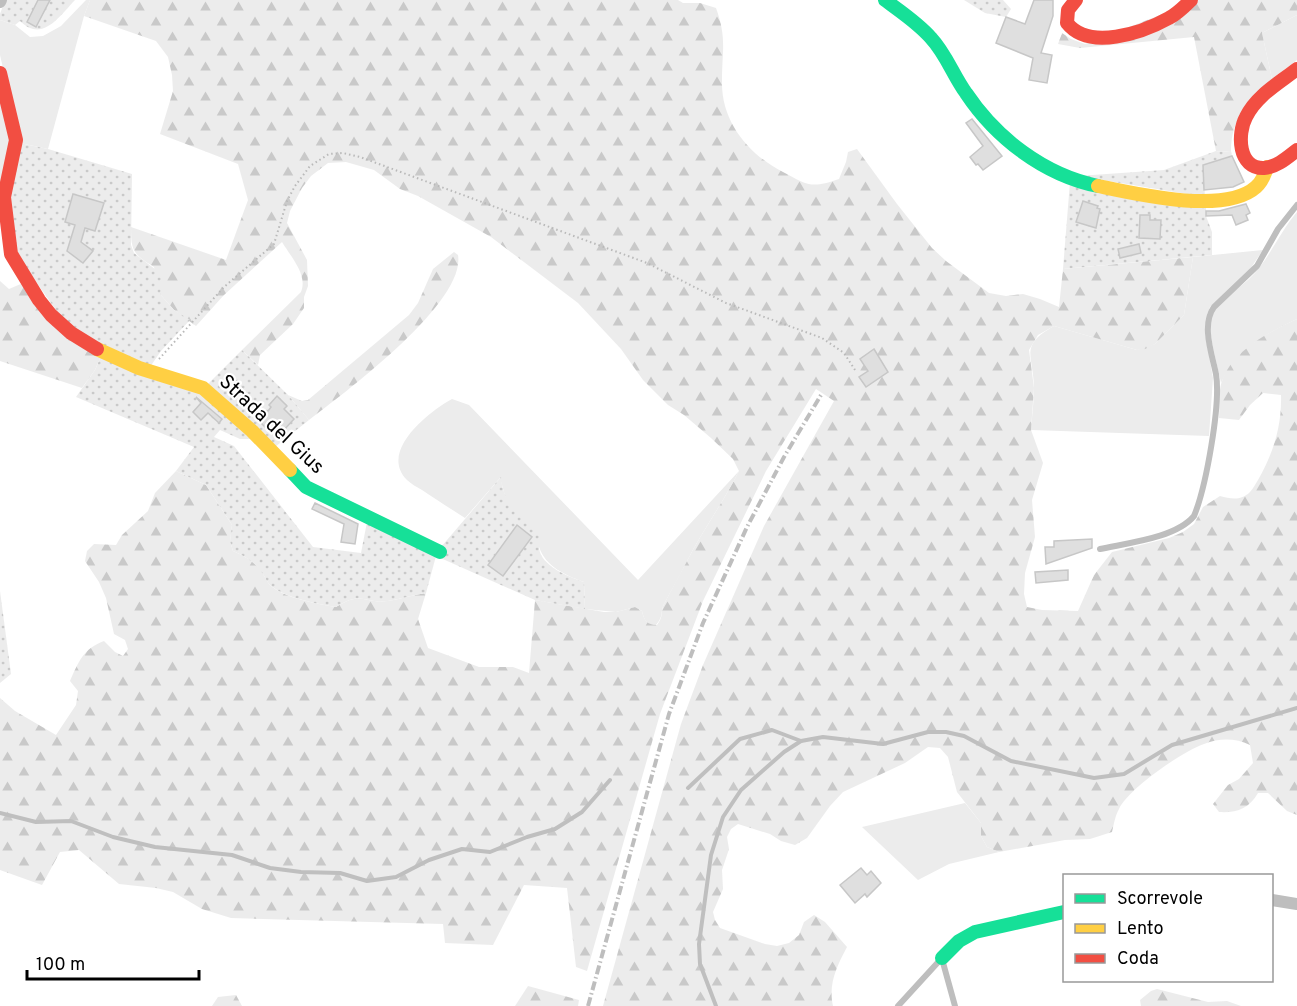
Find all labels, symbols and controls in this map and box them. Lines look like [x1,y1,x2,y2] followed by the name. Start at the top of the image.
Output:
[213,370,329,480] street label: Strada del Gius
[1063,874,1273,982] legend
[1117,888,1203,911] text: Scorrevole
[1117,918,1163,941] text: Lento
[27,943,200,981] scale bar
[1117,948,1159,971] text: Coda
[36,954,85,977] text: 100 m

